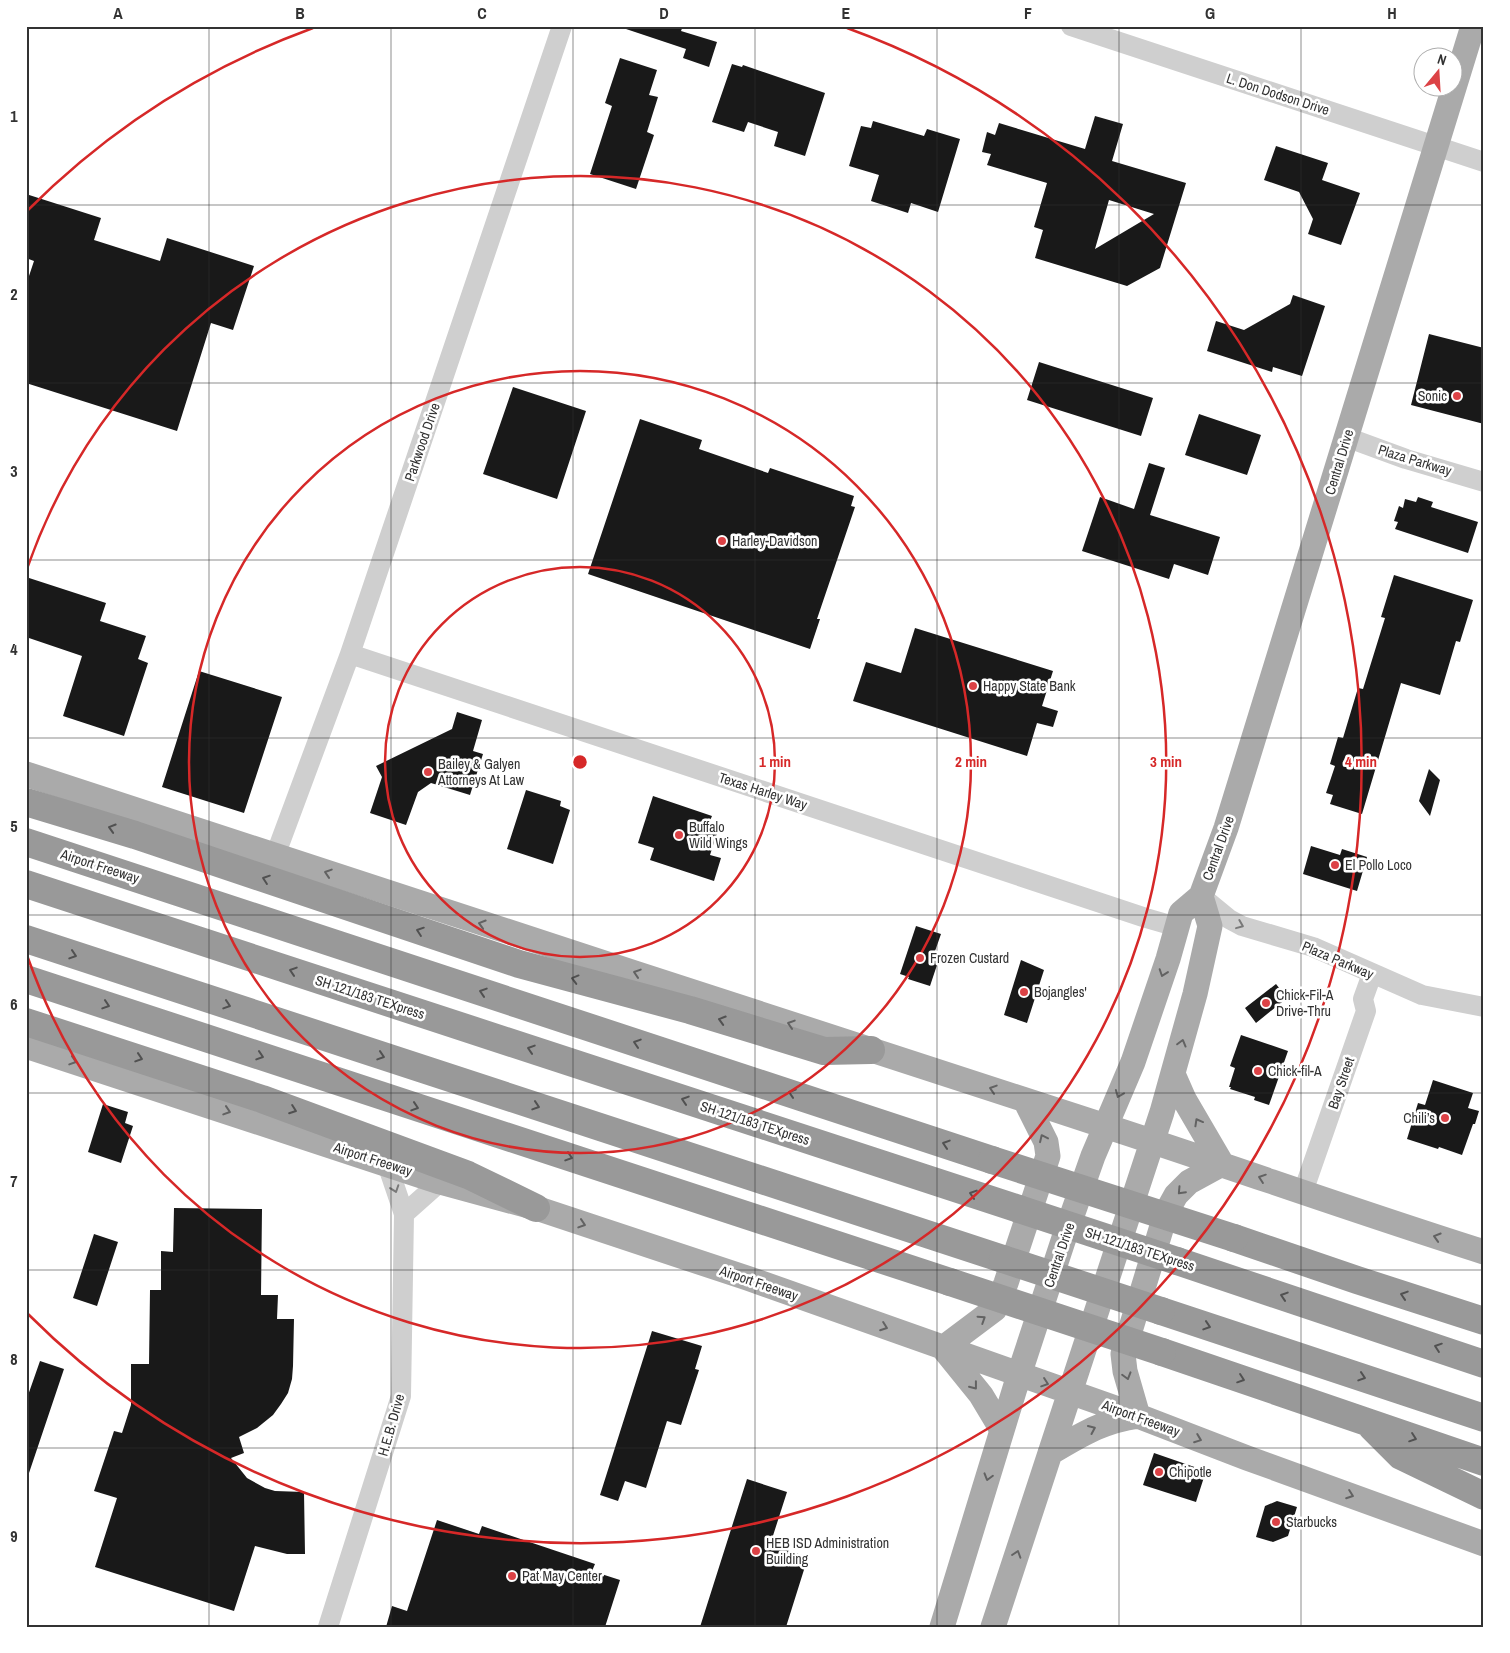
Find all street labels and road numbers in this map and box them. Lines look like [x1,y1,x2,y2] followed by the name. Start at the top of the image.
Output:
[1224,69,1332,119] street label: L. Don Dodson Drive
[400,400,444,484] street label: Parkwood Drive
[1321,427,1357,497] street label: Central Drive
[1376,440,1454,480] street label: Plaza Parkway
[716,768,810,814] street label: Texas Harley Way
[1198,813,1238,883] street label: Central Drive
[57,845,142,887] street label: Airport Freeway
[1300,937,1377,983] street label: Plaza Parkway
[313,971,427,1023] street label: SH 121/183 TEXpress
[1324,1055,1358,1111] street label: Bay Street
[698,1097,812,1149] street label: SH 121/183 TEXpress
[330,1138,415,1180] street label: Airport Freeway
[1039,1220,1079,1290] street label: Central Drive
[1083,1223,1197,1275] street label: SH 121/183 TEXpress
[717,1261,801,1305] street label: Airport Freeway
[374,1392,408,1458] street label: H.E.B. Drive
[1099,1395,1183,1441] street label: Airport Freeway

